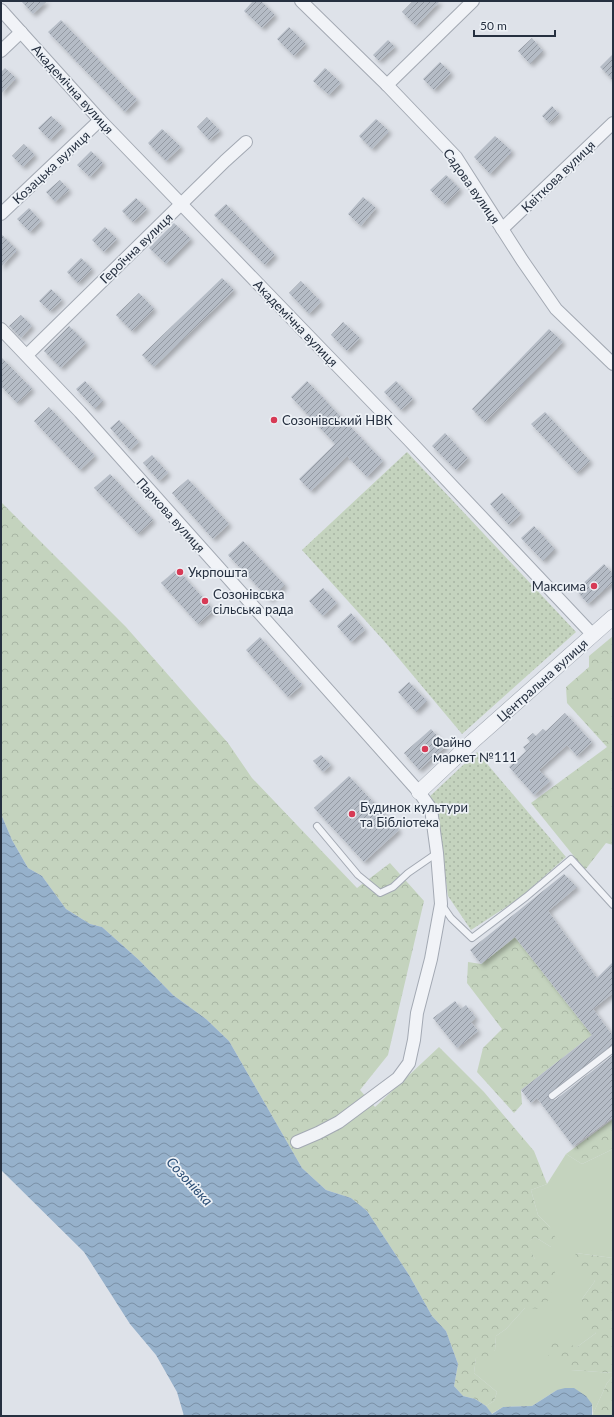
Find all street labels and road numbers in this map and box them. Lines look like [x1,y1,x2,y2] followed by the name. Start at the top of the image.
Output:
[29,41,117,137] street label: Академічна вулиця
[9,127,93,207] street label: Козацька вулиця
[518,137,598,215] street label: Квіткова вулиця
[440,145,504,227] street label: Садова вулиця
[96,209,176,287] street label: Героїчна вулиця
[250,276,342,370] street label: Академічна вулиця
[133,474,209,556] street label: Паркова вулиця
[493,635,591,725] street label: Центральна вулиця

